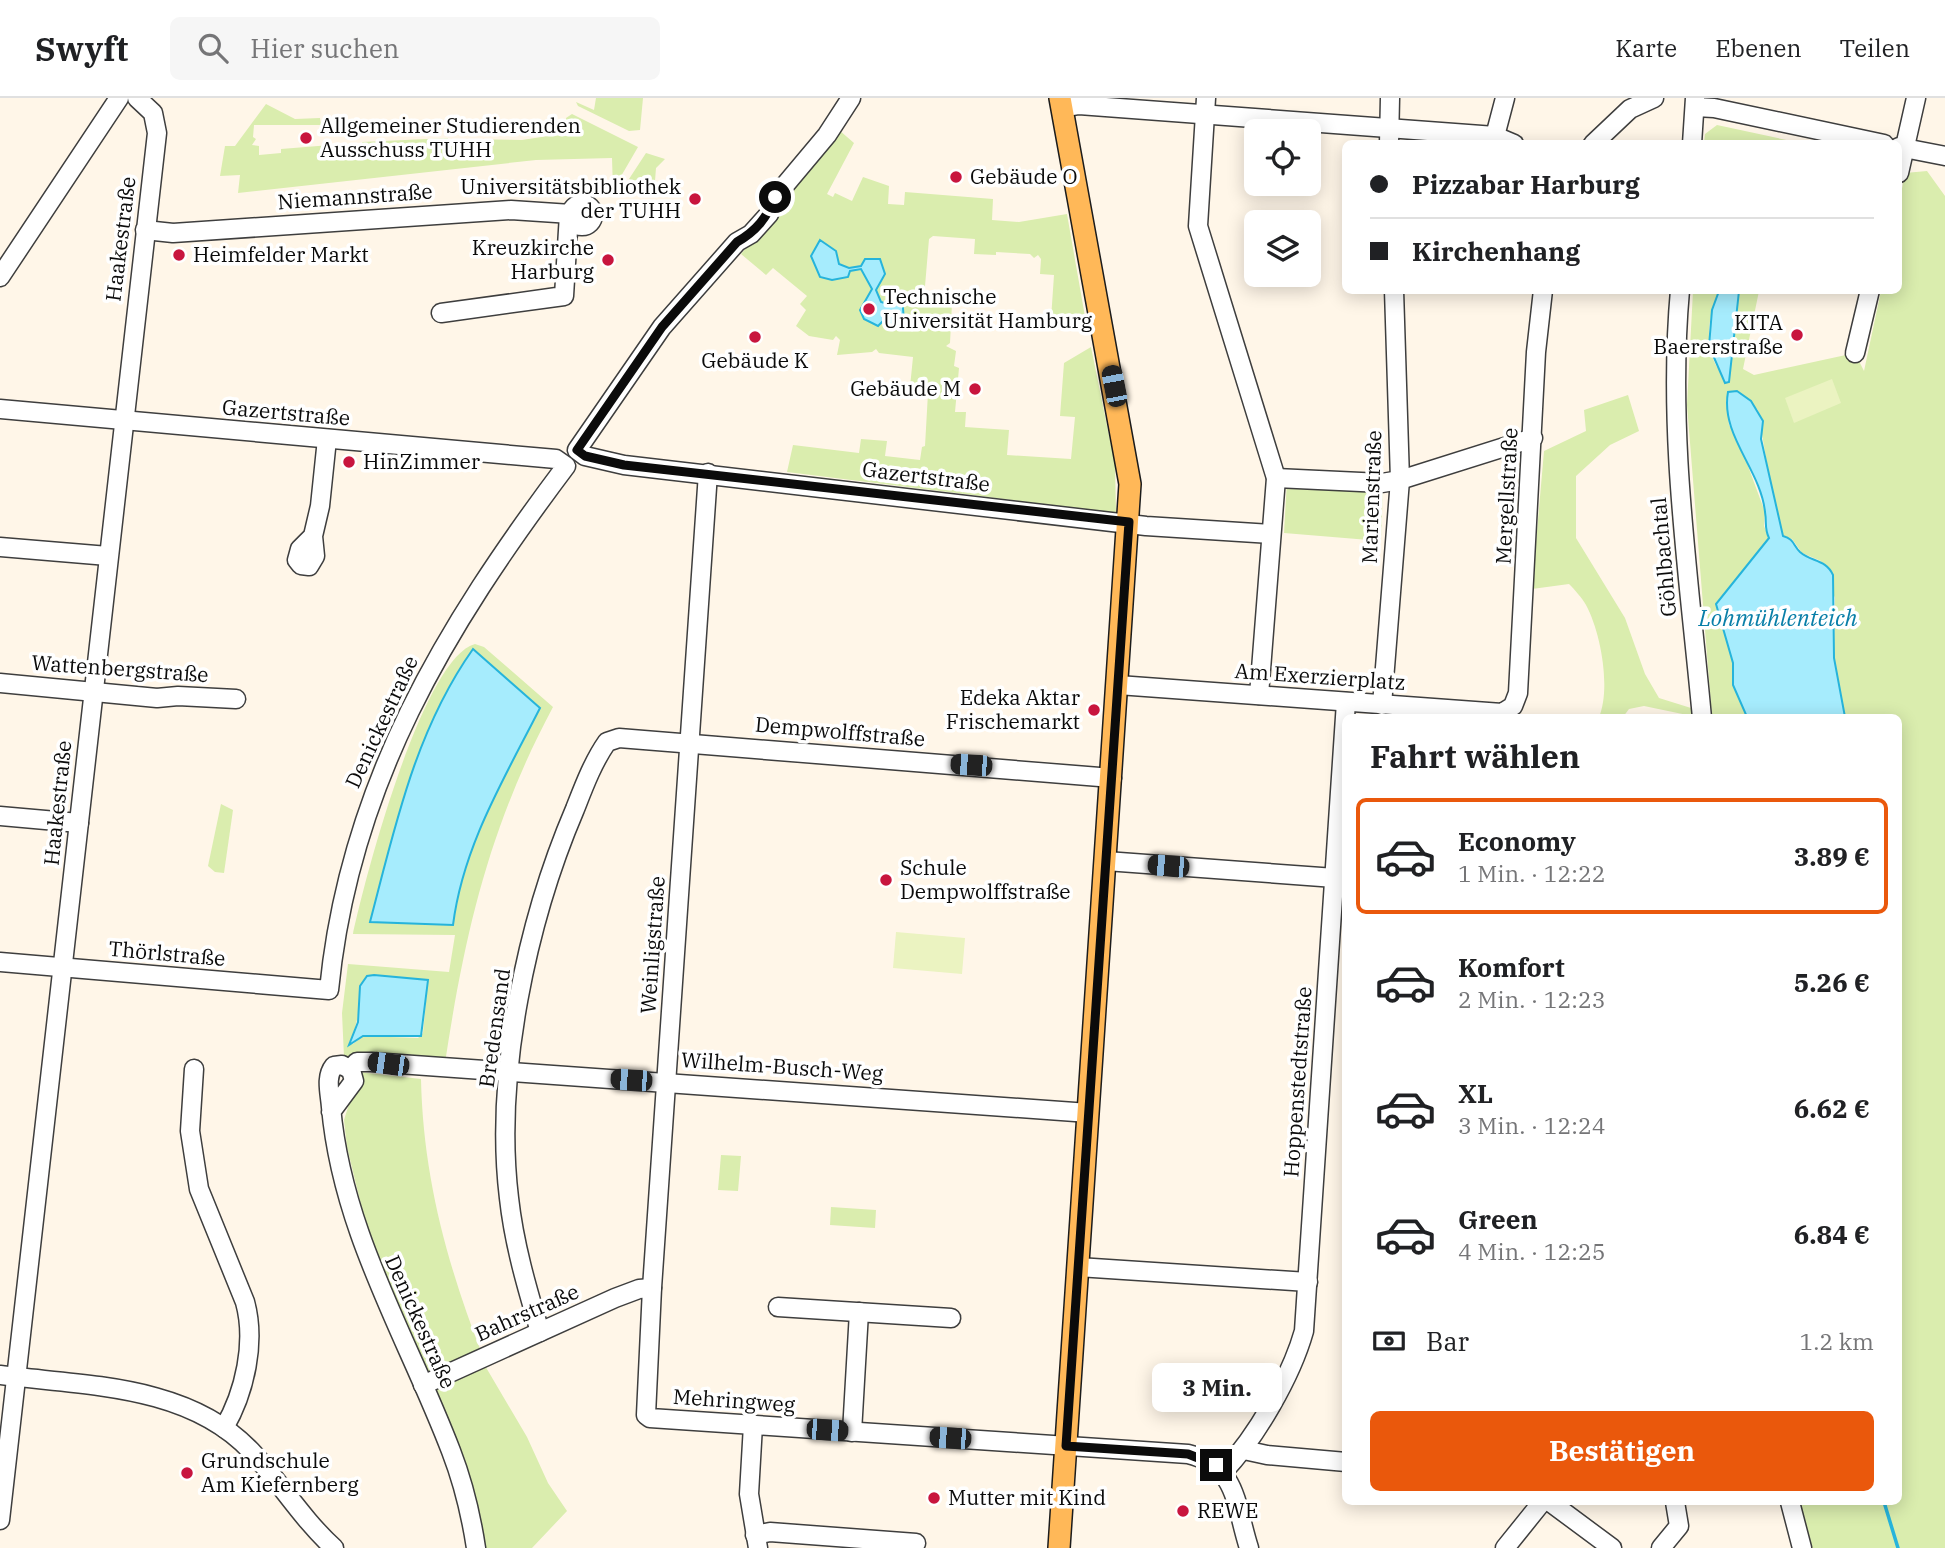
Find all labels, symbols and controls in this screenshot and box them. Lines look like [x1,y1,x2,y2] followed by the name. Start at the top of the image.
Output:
[170,17,660,80] search box
[35,27,128,70] text: Swyft
[194,29,232,67] icon: search
[250,31,399,65] text: Hier suchen
[1615,32,1677,64] text: Karte
[1715,32,1802,64] text: Ebenen
[1840,32,1910,64] text: Teilen
[320,111,581,163] place label: Allgemeiner Studierenden Ausschuss TUHH
[1244,119,1321,287] map controls
[1244,119,1321,196] button: locate
[298,130,314,146] marker: Allgemeiner Studierenden Ausschuss TUHH
[970,162,1077,190] place label: Gebäude O
[1412,167,1640,201] text: Pizzabar Harburg
[948,169,964,185] marker: Gebäude O
[460,172,682,224] place label: Universitätsbibliothek der TUHH
[98,175,142,303] street label: Haakestraße
[276,177,433,215] street label: Niemannstraße
[759,181,791,213] route start
[687,191,703,207] marker: Universitätsbibliothek der TUHH
[1244,210,1321,287] button: layers
[472,233,595,285] place label: Kreuzkirche Harburg
[1412,234,1580,268] text: Kirchenhang
[193,240,369,268] place label: Heimfelder Markt
[171,247,187,263] marker: Heimfelder Markt
[600,252,616,268] marker: Kreuzkirche Harburg
[883,282,1093,334] place label: Technische Universität Hamburg
[861,301,877,317] marker: Technische Universität Hamburg
[1653,308,1784,360] place label: KITA Baererstraße
[1789,327,1805,343] marker: KITA Baererstraße
[747,329,763,345] marker: Gebäude K
[701,346,809,374] place label: Gebäude K
[1100,363,1129,409] car
[850,374,961,402] place label: Gebäude M
[967,381,983,397] marker: Gebäude M
[221,392,351,432] street label: Gazertstraße
[1488,427,1524,565] street label: Mergellstraße
[1355,430,1387,564] street label: Marienstraße
[363,447,481,475] place label: HinZimmer
[341,454,357,470] marker: HinZimmer
[861,454,992,498] street label: Gazertstraße
[1644,496,1682,618] street label: Göhlbachtal
[1698,602,1858,632] water label: Lohmühlenteich
[31,648,210,688] street label: Wattenbergstraße
[338,651,424,792] street label: Denickestraße
[1234,656,1406,696] street label: Am Exerzierplatz
[946,683,1081,735] place label: Edeka Aktar Frischemarkt
[1086,702,1102,718] marker: Edeka Aktar Frischemarkt
[754,710,926,752] street label: Dempwolffstraße
[1370,735,1580,777] text: Fahrt wählen
[37,739,77,867] street label: Haakestraße
[950,753,993,777] car
[1458,824,1576,858] text: Economy
[1374,825,1437,888] icon: car
[1794,839,1870,873] text: 3.89 €
[900,853,1071,905] place label: Schule Dempwolffstraße
[1147,854,1190,878] car
[1458,858,1605,888] text: 1 Min. · 12:22
[878,872,894,888] marker: Schule Dempwolffstraße
[633,875,671,1015] street label: Weinligstraße
[107,934,227,972] street label: Thörlstraße
[1458,950,1565,984] text: Komfort
[1374,951,1437,1014] icon: car
[1794,965,1870,999] text: 5.26 €
[472,966,516,1089] street label: Bredensand
[1458,984,1605,1014] text: 2 Min. · 12:23
[1276,986,1318,1178] street label: Hoppenstedtstraße
[680,1045,885,1087] street label: Wilhelm-Busch-Weg
[366,1051,411,1077] car
[610,1068,653,1092] car
[1458,1076,1493,1110] text: XL
[1374,1077,1437,1140] icon: car
[1794,1091,1870,1125] text: 6.62 €
[1458,1110,1605,1140] text: 3 Min. · 12:24
[1458,1202,1538,1236] text: Green
[1374,1203,1437,1266] icon: car
[1794,1217,1870,1251] text: 6.84 €
[1458,1236,1605,1266] text: 4 Min. · 12:25
[379,1251,463,1393] street label: Denickestraße
[470,1277,583,1347] street label: Bahrstraße
[1370,1322,1408,1360] icon: cash
[1426,1324,1469,1358] text: Bar
[1800,1326,1874,1356] text: 1.2 km
[1151,1364,1281,1412] callout: 3 Min.
[1182,1372,1252,1402] text: 3 Min.
[672,1382,797,1418] street label: Mehringweg
[1370,1411,1874,1491] button: Bestätigen
[806,1418,849,1442] car
[929,1426,972,1450] car
[201,1446,359,1498] place label: Grundschule Am Kiefernberg
[1200,1449,1232,1481] route end
[179,1465,195,1481] marker: Grundschule Am Kiefernberg
[948,1483,1106,1511] place label: Mutter mit Kind
[926,1490,942,1506] marker: Mutter mit Kind
[1197,1496,1258,1524] place label: REWE
[1175,1503,1191,1519] marker: REWE

